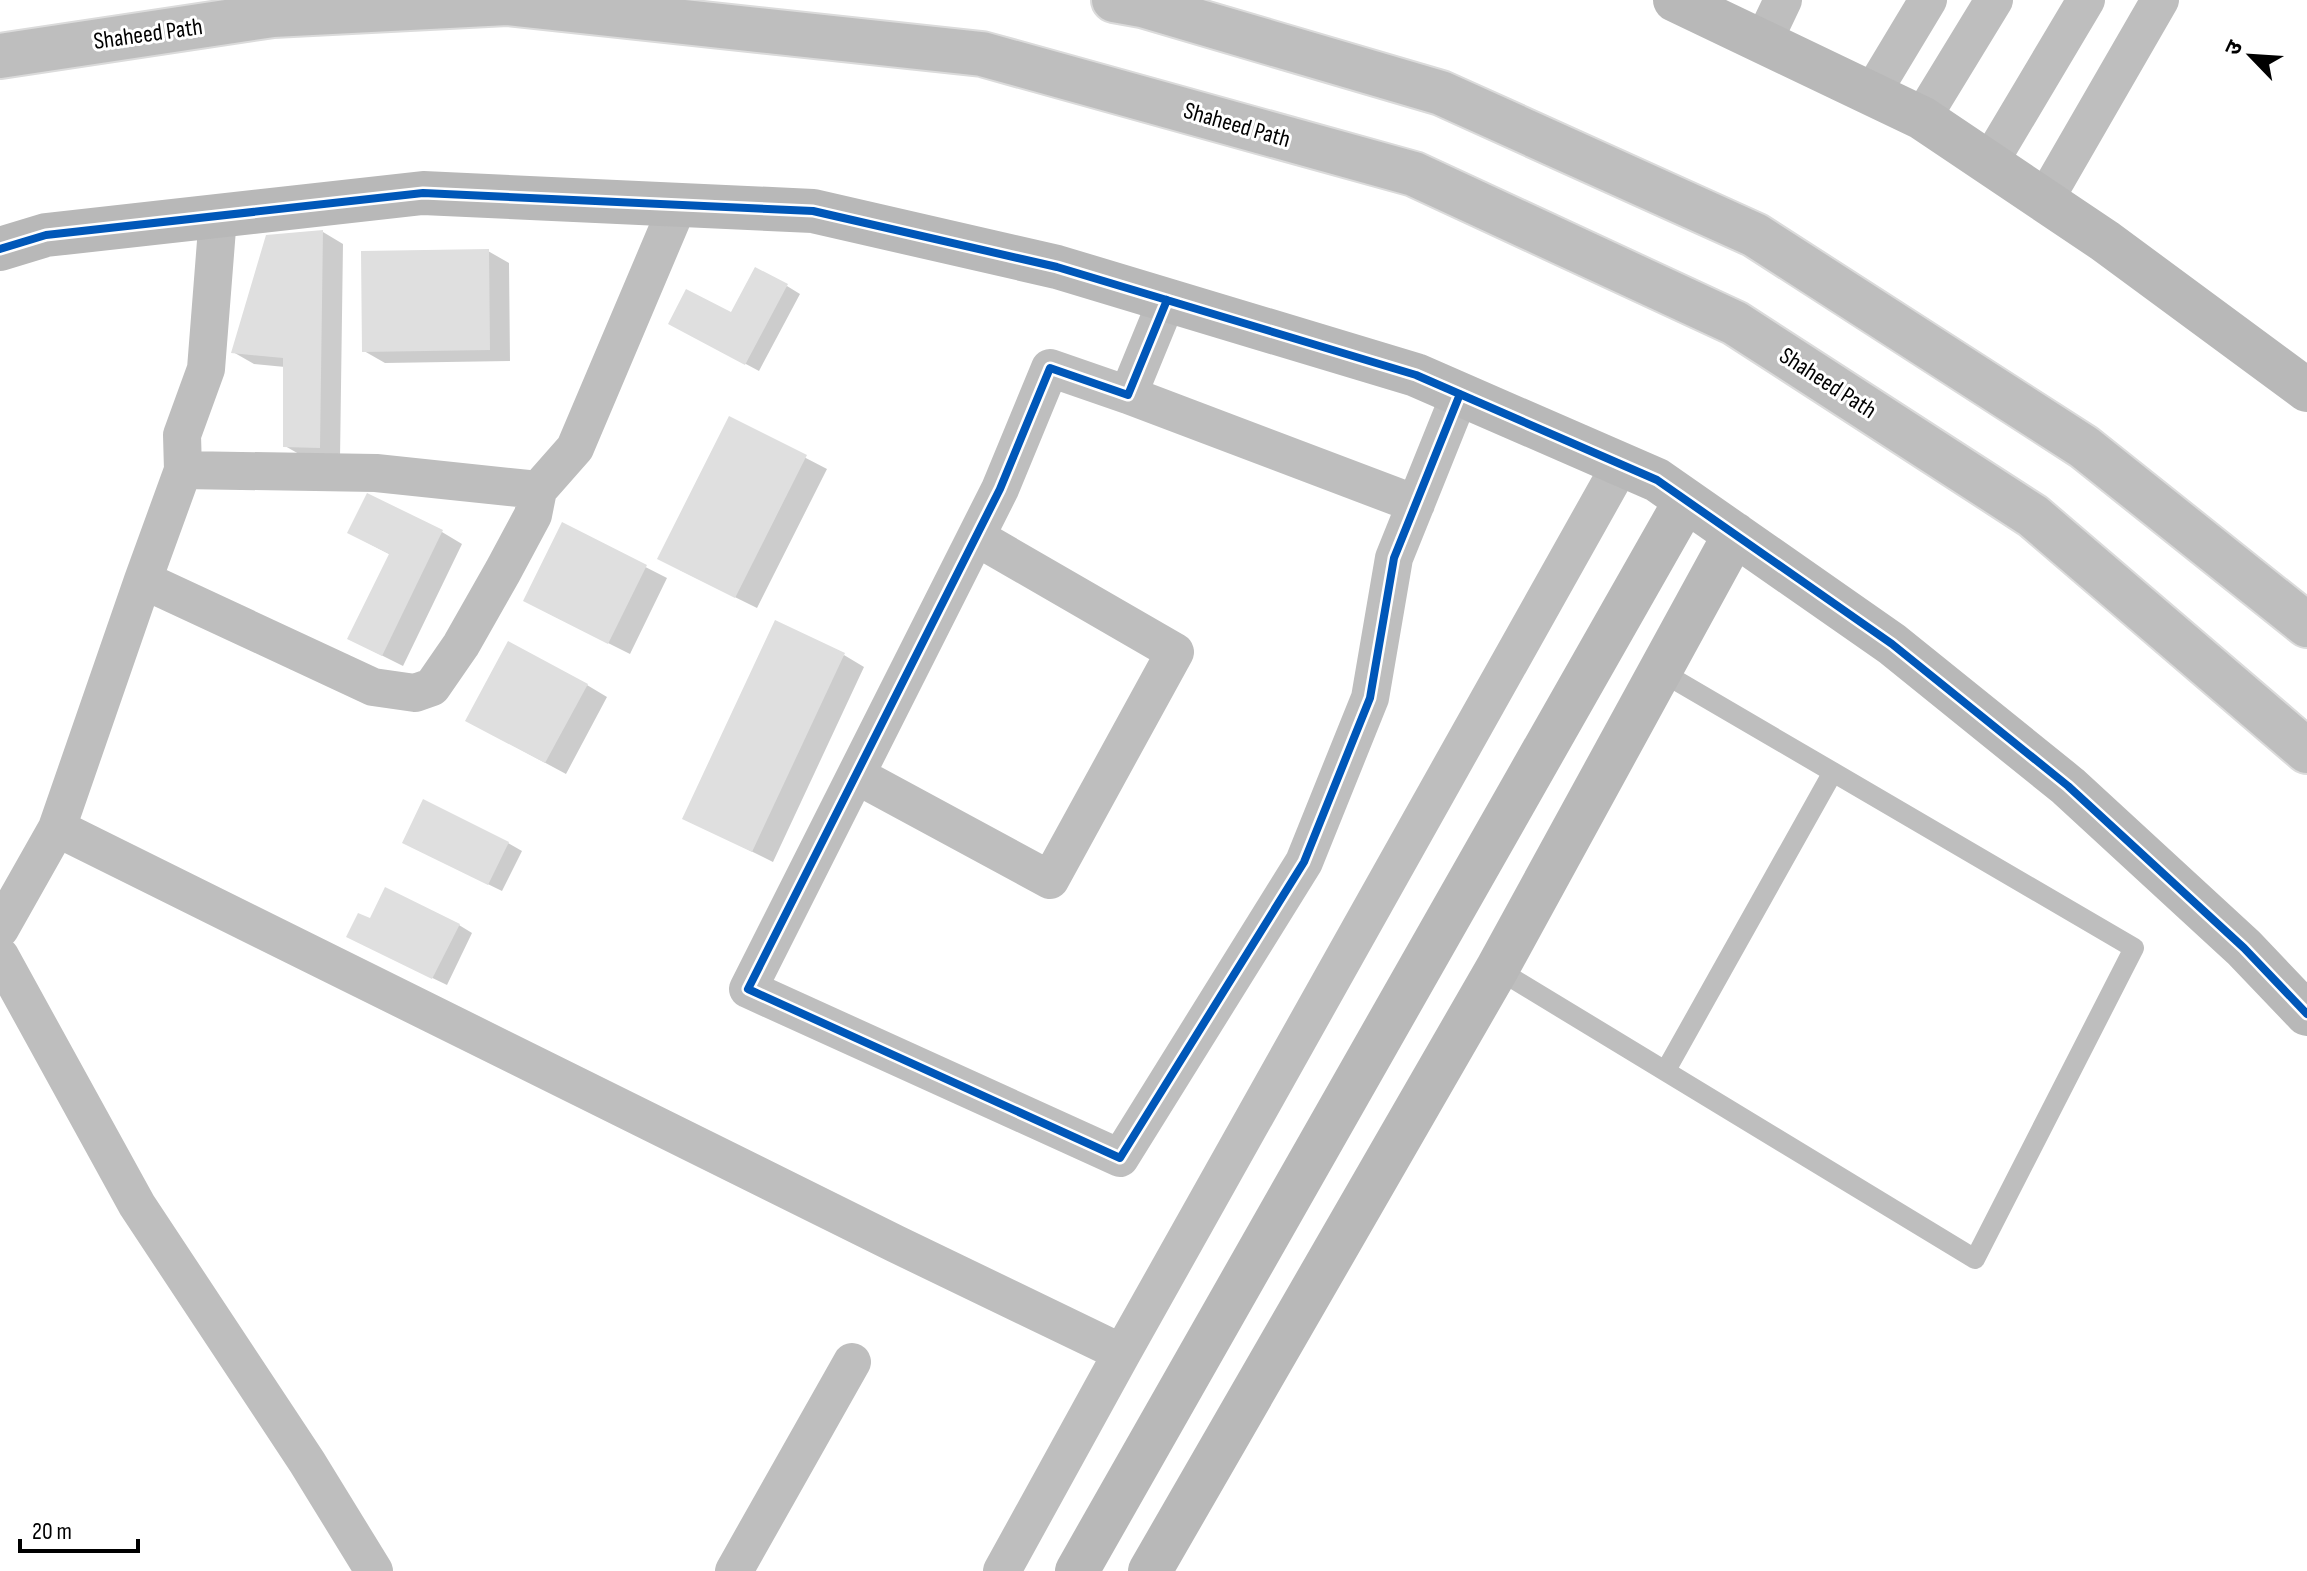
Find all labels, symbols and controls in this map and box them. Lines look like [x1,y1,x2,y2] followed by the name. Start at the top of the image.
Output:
[92,12,204,56] street label: Shaheed Path
[2211,16,2291,96] north arrow
[2219,36,2250,60] text: उ
[1180,96,1294,154] street label: Shaheed Path
[1774,341,1882,425] street label: Shaheed Path
[20,1503,138,1553] scale bar
[32,1517,72,1546] text: 20 m

